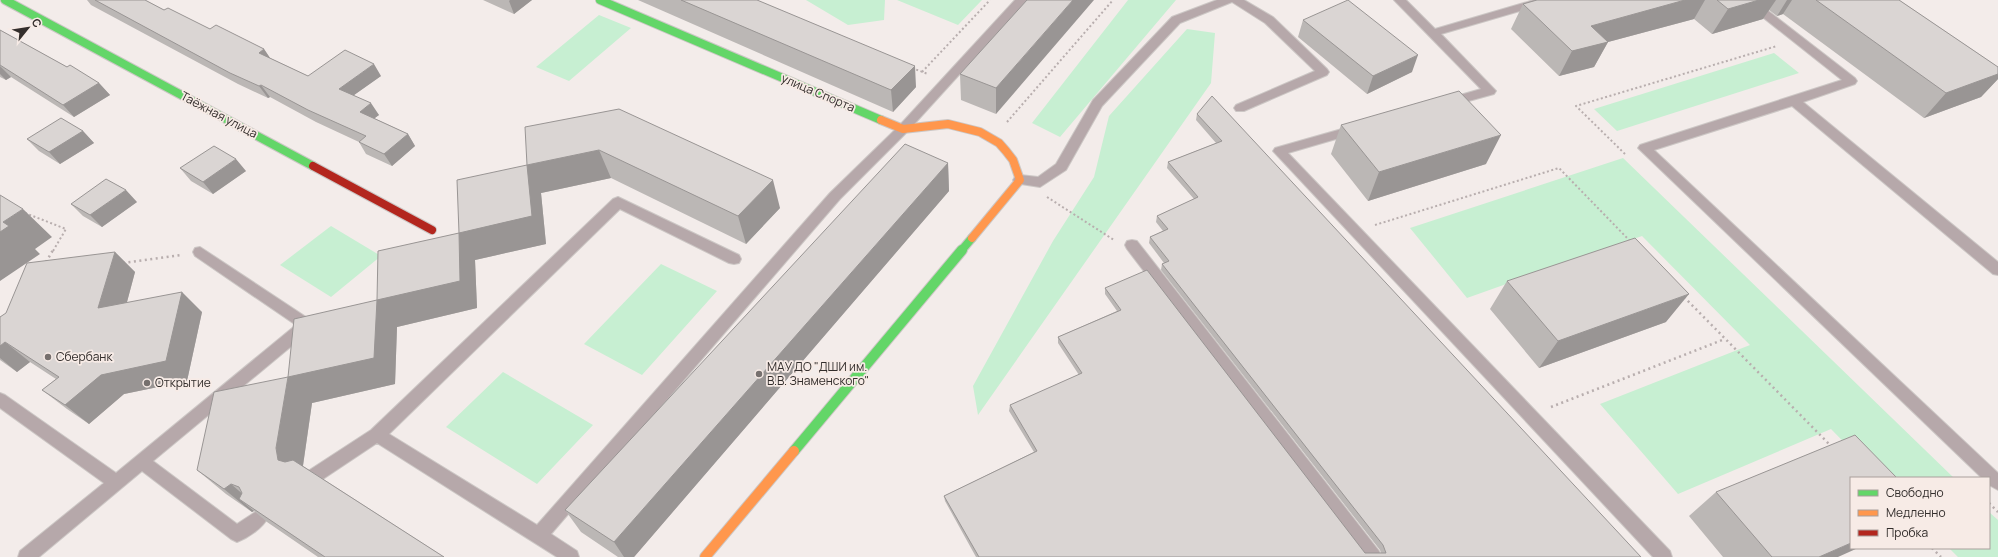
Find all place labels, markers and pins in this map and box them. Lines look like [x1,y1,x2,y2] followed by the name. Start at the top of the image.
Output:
[56,348,113,365] place label: Сбербанк
[43,352,53,362] marker: Сбербанк
[767,358,869,389] place label: МАУ ДО "ДШИ им. В.В. Знаменского"
[754,369,764,379] marker: МАУ ДО "ДШИ им. В.В. Знаменского"
[155,374,211,391] place label: Открытие
[142,378,152,388] marker: Открытие

